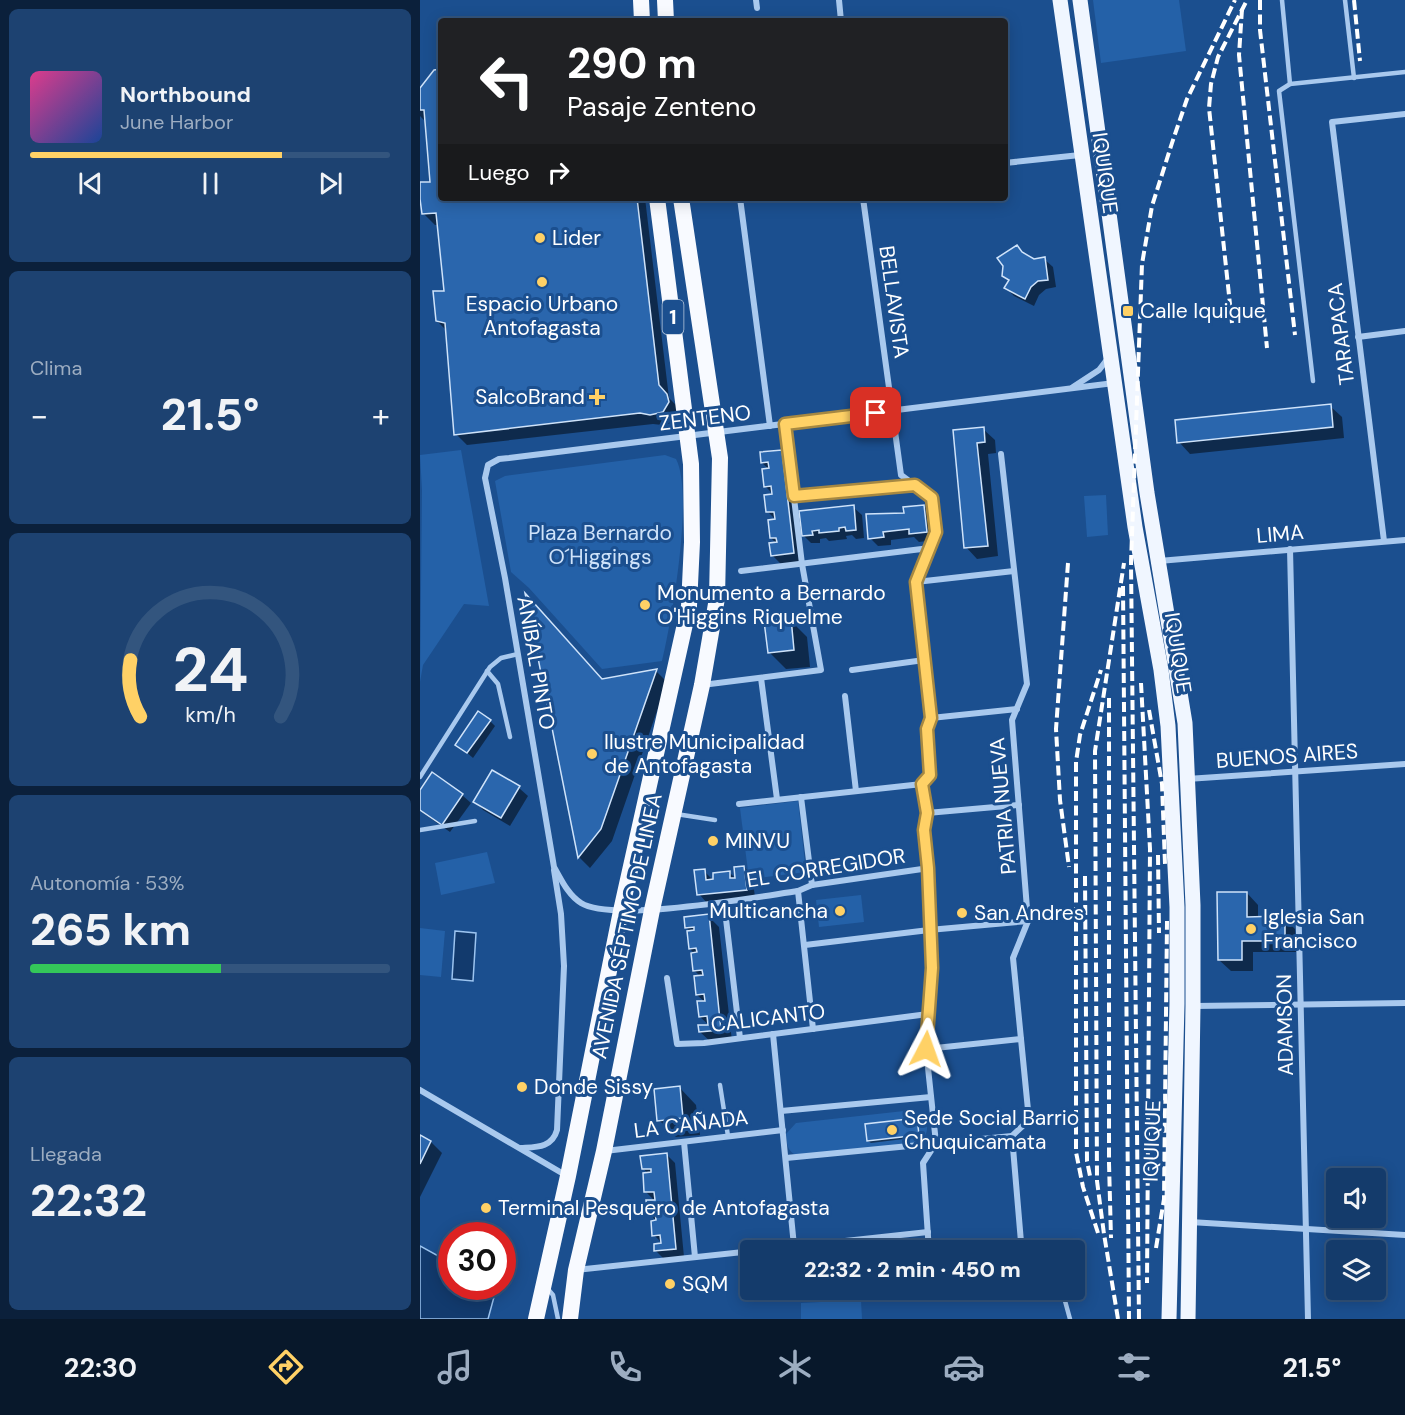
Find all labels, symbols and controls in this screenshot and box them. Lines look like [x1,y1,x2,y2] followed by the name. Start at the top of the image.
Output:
[567,36,697,91] text: 290 m
[468,42,546,120] icon: left
[120,80,251,109] text: Northbound
[567,89,757,124] text: Pasaje Zenteno
[120,109,233,135] text: June Harbor
[1085,131,1125,215] street label: IQUIQUE
[542,156,575,189] icon: right
[468,158,530,187] text: Luego
[74,167,107,200] icon: previous
[194,167,227,200] icon: pause
[314,167,347,200] icon: next
[552,224,601,252] place label: Lider
[533,231,547,245] marker: Lider
[872,244,916,360] street label: BELLAVISTA
[535,275,549,289] marker: Espacio Urbano Antofagasta
[1321,281,1361,387] street label: TARAPACA
[466,290,618,342] place label: Espacio Urbano Antofagasta
[1140,297,1266,325] place label: Calle Iquique
[662,300,684,334] road number: 1
[1121,304,1135,318] marker: Calle Iquique
[30,355,82,381] text: Clima
[475,383,585,411] place label: SalcoBrand
[161,385,259,444] text: 21.5°
[850,387,901,438] pin
[590,390,604,404] marker: SalcoBrand
[30,394,48,437] text: −
[372,394,390,437] text: +
[859,396,892,429] icon: arrive
[658,398,752,438] street label: ZENTENO
[1255,518,1305,550] street label: LIMA
[528,519,672,571] park label: Plaza Bernardo O´Higgings
[657,579,886,631] place label: Monumento a Bernardo O'Higgins Riquelme
[510,594,562,732] street label: ANÍBAL PINTO
[638,598,652,612] marker: Monumento a Bernardo O'Higgins Riquelme
[1158,610,1198,696] street label: IQUIQUE
[172,629,248,710] text: 24
[185,701,235,729] text: km/h
[604,728,805,780] place label: Ilustre Municipalidad de Antofagasta
[983,736,1023,876] street label: PATRIA NUEVA
[1215,737,1359,775] street label: BUENOS AIRES
[585,747,599,761] marker: Ilustre Municipalidad de Antofagasta
[585,791,669,1061] street label: AVENIDA SÉPTIMO DE LINEA
[725,827,790,855] place label: MINVU
[706,834,720,848] marker: MINVU
[744,842,908,894] street label: EL CORREGIDOR
[30,870,184,896] text: Autonomía · 53%
[709,897,828,925] place label: Multicancha
[974,899,1084,927] place label: San Andres
[30,900,191,959] text: 265 km
[1263,903,1365,955] place label: Iglesia San Francisco
[833,904,847,918] marker: Multicancha
[955,906,969,920] marker: San Andres
[1244,922,1258,936] marker: Iglesia San Francisco
[1270,974,1300,1076] street label: ADAMSON
[709,997,827,1039] street label: CALICANTO
[894,1017,958,1081] position arrow
[534,1073,653,1101] place label: Donde Sissy
[515,1080,529,1094] marker: Donde Sissy
[1137,1100,1167,1182] street label: IQUIQUE
[632,1103,750,1145] street label: LA CAÑADA
[904,1104,1079,1156] place label: Sede Social Barrio Chuquicamata
[885,1123,899,1137] marker: Sede Social Barrio Chuquicamata
[30,1141,102,1167] text: Llegada
[1326,1168,1386,1300] map controls
[1326,1168,1386,1228] button: sound
[30,1171,147,1230] text: 22:32
[498,1194,830,1222] place label: Terminal Pesquero de Antofagasta
[479,1201,493,1215] marker: Terminal Pesquero de Antofagasta
[438,1222,516,1300] speed limit sign: 30
[1326,1240,1386,1300] button: layers
[804,1255,1021,1284] text: 22:32 · 2 min · 450 m
[682,1270,728,1298] place label: SQM
[663,1277,677,1291] marker: SQM
[265,1346,307,1388] icon: directions
[434,1346,476,1388] icon: music
[604,1346,646,1388] icon: phone
[774,1346,816,1388] icon: climate
[943,1346,985,1388] icon: car
[1113,1346,1155,1388] icon: filters
[64,1350,137,1385] text: 22:30
[1282,1350,1341,1385] text: 21.5°

